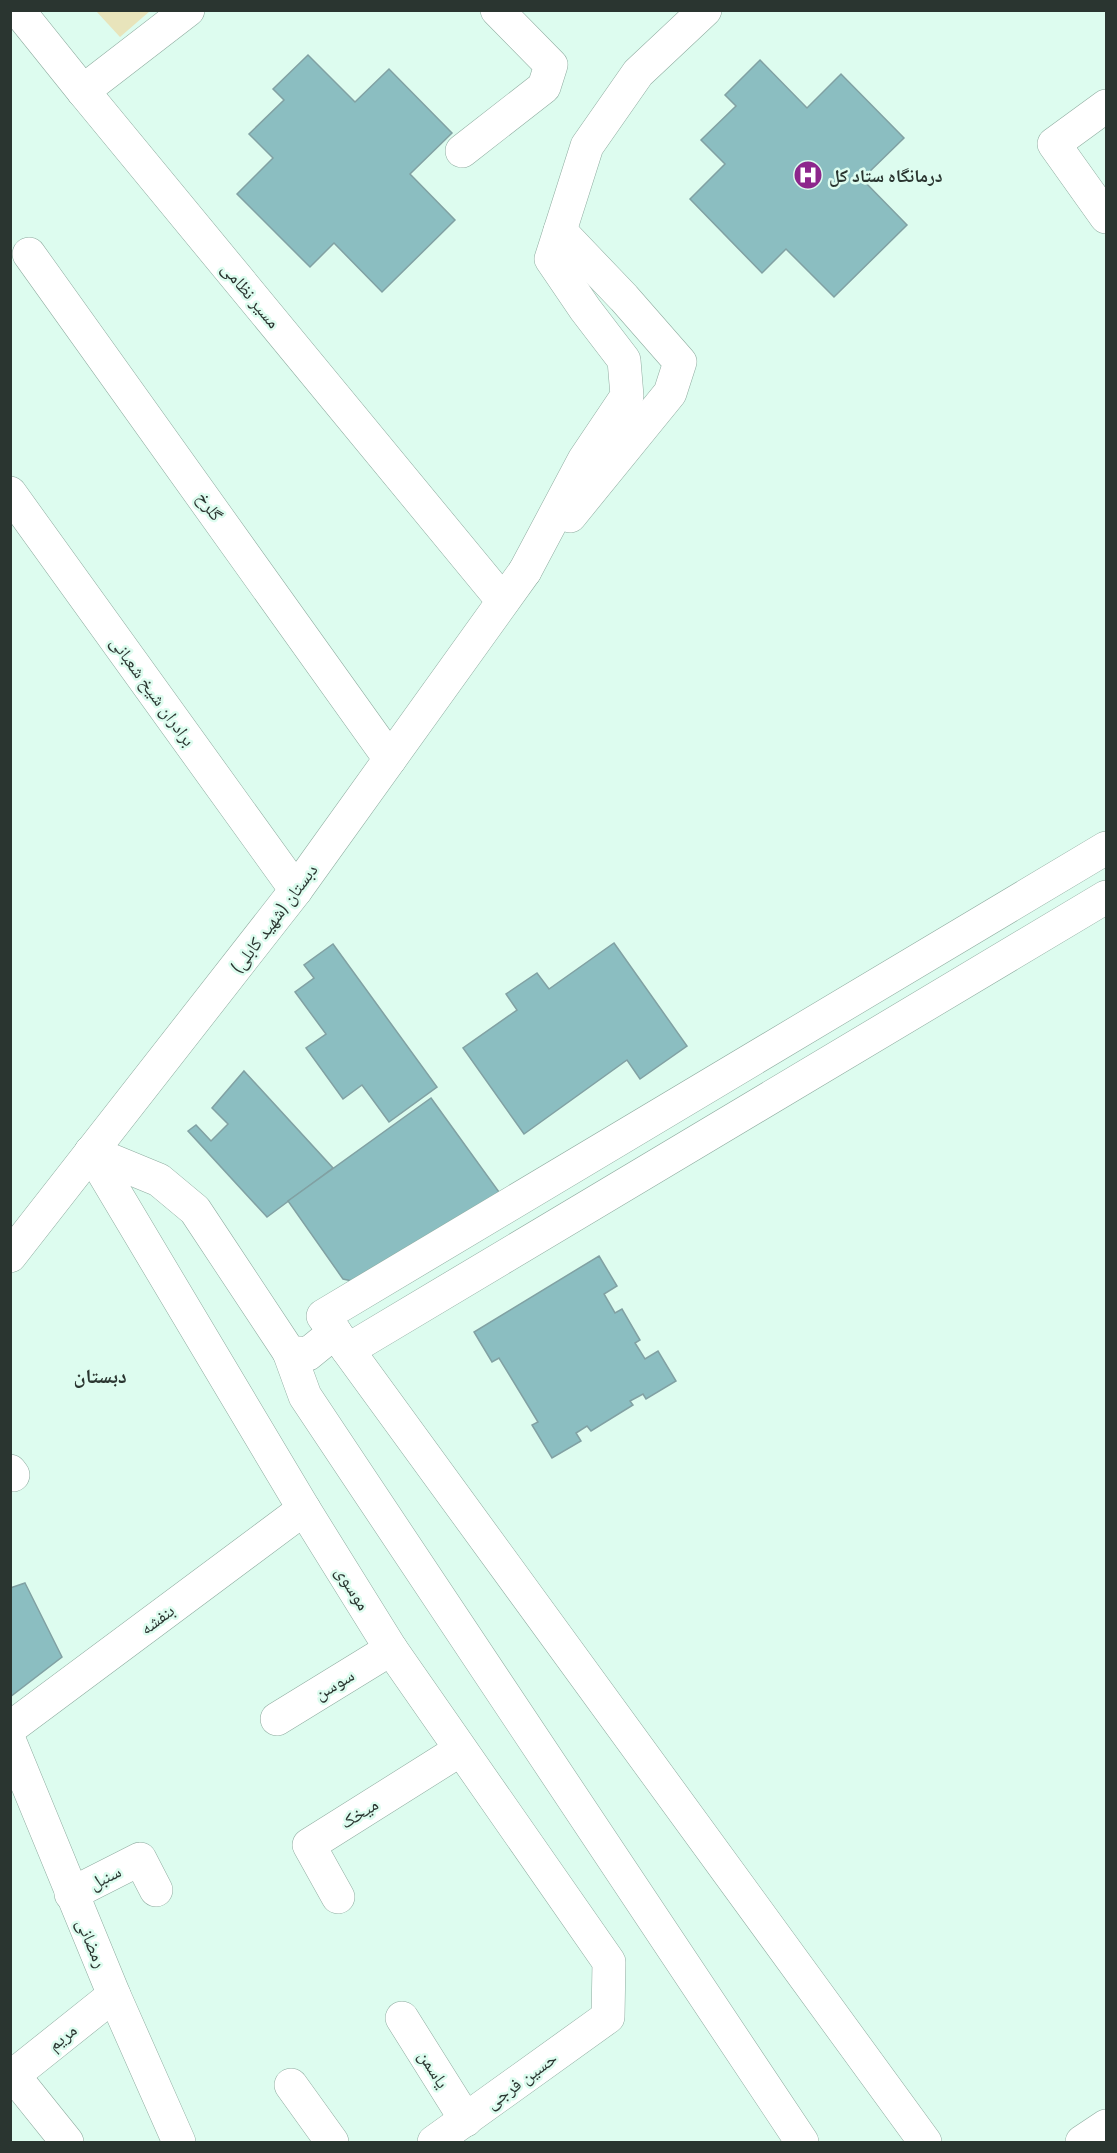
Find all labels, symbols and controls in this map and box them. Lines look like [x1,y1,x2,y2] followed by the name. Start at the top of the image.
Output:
[792,159,824,191] hospital icon: درمانگاه ستاد کل
[829,162,943,189] place label: درمانگاه ستاد کل
[215,256,287,334] street label: مسیر نظامی
[190,486,230,527] street label: گلرخ
[104,630,202,752] street label: برادران شیخ شعبانی
[224,858,324,978] street label: دبستان (شهید کابلی)
[73,1360,127,1391] district label: دبستان
[329,1560,377,1616] street label: موسوی
[134,1597,180,1641] street label: بنفشه
[309,1661,359,1707] street label: سوسن
[335,1791,383,1835] street label: میخک
[84,1857,126,1897] street label: سنبل
[70,1914,114,1972] street label: رمضانی
[41,2017,83,2057] street label: مریم
[412,2045,456,2093] street label: یاسمن
[479,2045,563,2115] street label: حسین فرجی

